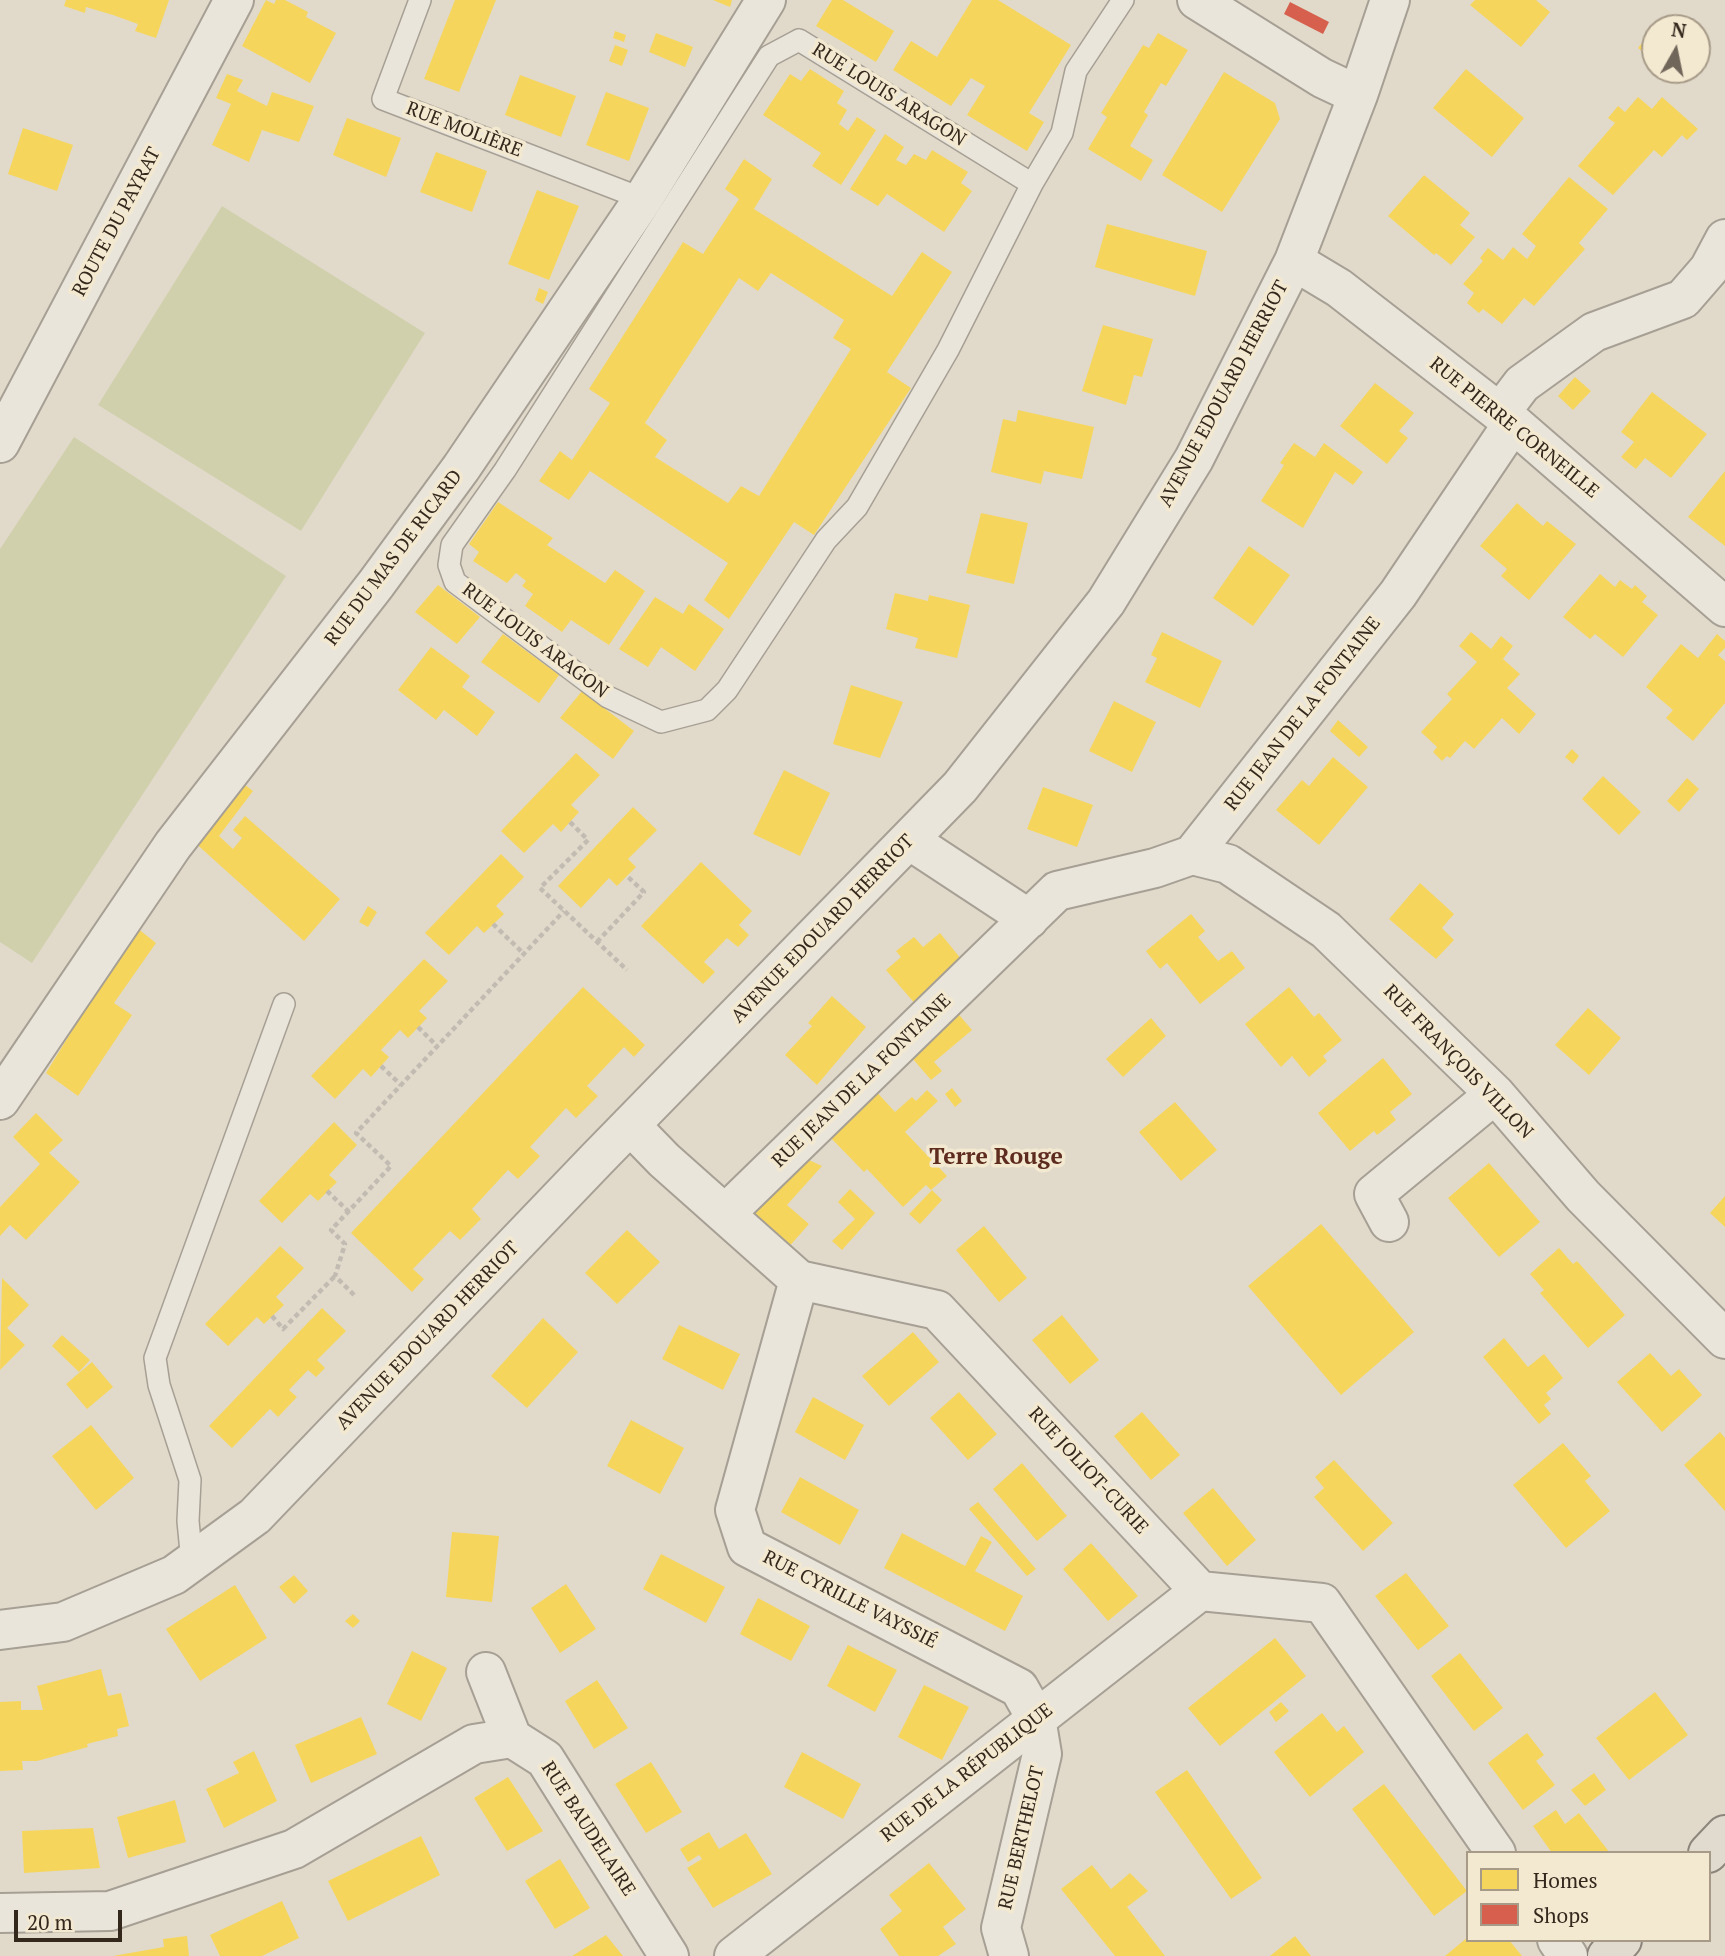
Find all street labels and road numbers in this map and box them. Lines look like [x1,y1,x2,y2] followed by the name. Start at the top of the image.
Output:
[808,38,970,152] street label: RUE LOUIS ARAGON
[403,97,525,163] street label: RUE MOLIÈRE
[68,144,166,300] street label: ROUTE DU PAYRAT
[1155,277,1293,511] street label: AVENUE EDOUARD HERRIOT
[1425,353,1603,503] street label: RUE PIERRE CORNEILLE
[321,466,467,650] street label: RUE DU MAS DE RICARD
[457,579,613,703] street label: RUE LOUIS ARAGON
[1220,612,1386,816] street label: RUE JEAN DE LA FONTAINE
[727,830,919,1028] street label: AVENUE EDOUARD HERRIOT
[1379,980,1537,1144] street label: RUE FRANÇOIS VILLON
[768,989,956,1173] street label: RUE JEAN DE LA FONTAINE
[332,1237,524,1435] street label: AVENUE EDOUARD HERRIOT
[1023,1403,1153,1539] street label: RUE JOLIOT-CURIE
[759,1546,941,1654] street label: RUE CYRILLE VAYSSIÉ
[877,1699,1057,1847] street label: RUE DE LA RÉPUBLIQUE
[536,1757,640,1901] street label: RUE BAUDELAIRE
[994,1764,1050,1912] street label: RUE BERTHELOT

